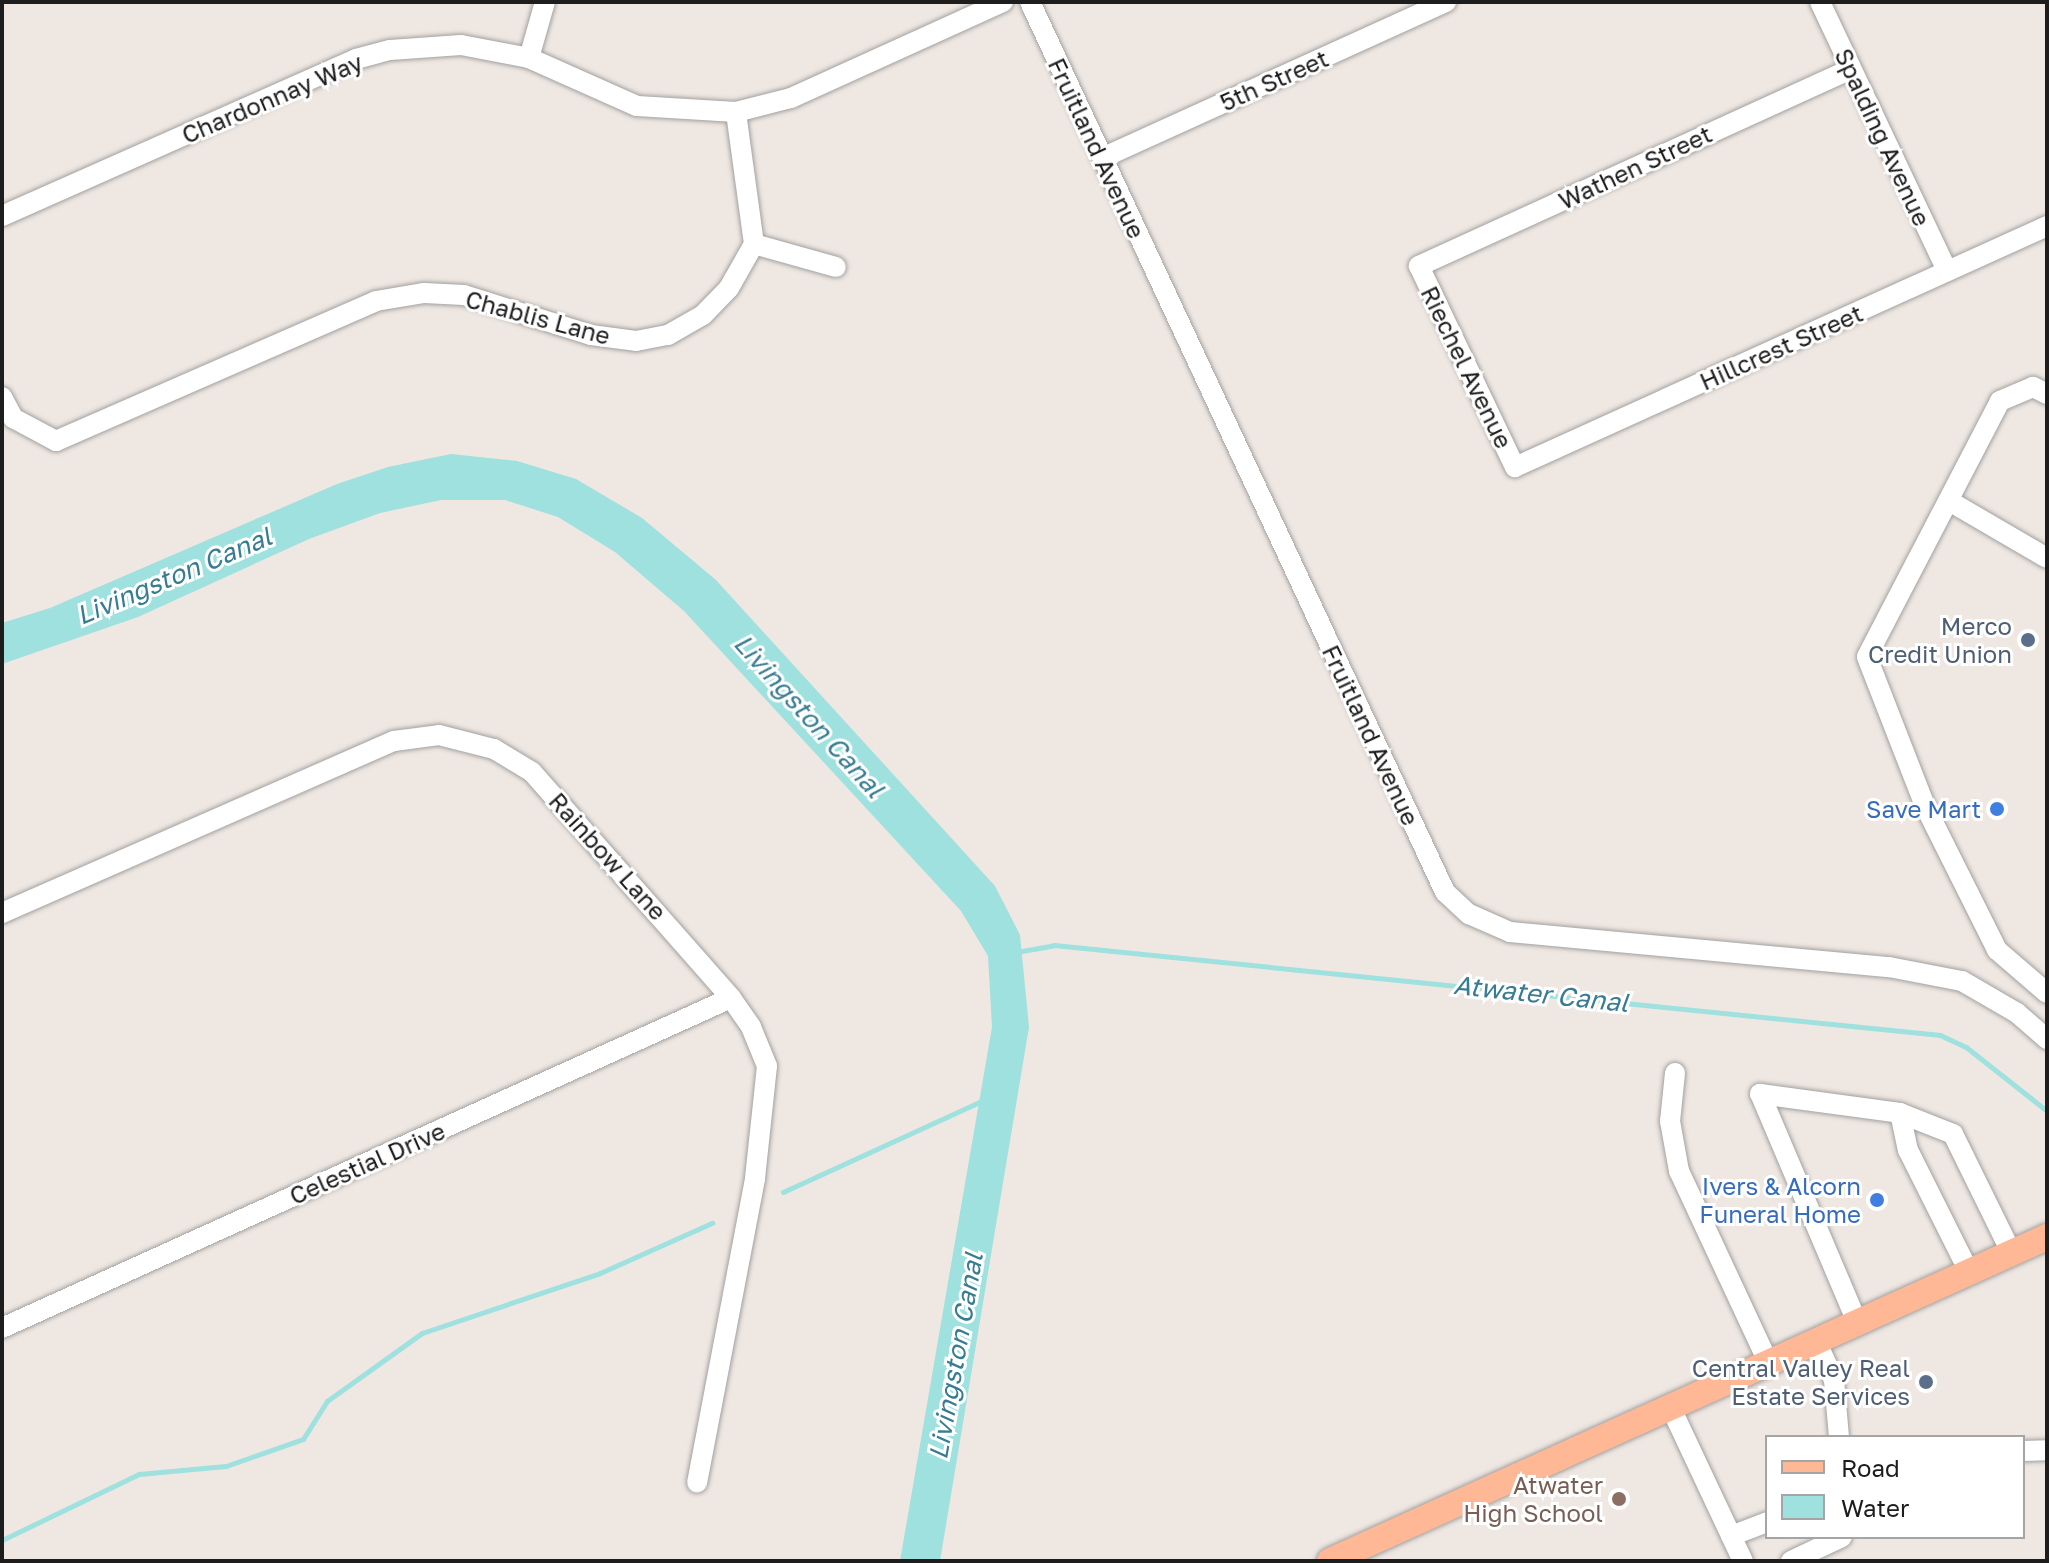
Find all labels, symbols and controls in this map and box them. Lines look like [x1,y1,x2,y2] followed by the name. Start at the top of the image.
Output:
[1215,43,1333,117] street label: 5th Street
[1829,44,1937,230] street label: Spalding Avenue
[177,47,367,149] street label: Chardonnay Way
[1043,53,1151,243] street label: Fruitland Avenue
[1554,119,1716,215] street label: Wathen Street
[1415,281,1519,453] street label: Riechel Avenue
[463,284,613,350] street label: Chablis Lane
[1695,298,1867,396] street label: Hillcrest Street
[72,521,276,631] water label: Livingston Canal
[1868,612,2012,668] place label: Merco Credit Union
[728,628,890,804] water label: Livingston Canal
[2019,631,2037,649] marker: Merco Credit Union
[1317,640,1425,830] street label: Fruitland Avenue
[543,786,673,926] street label: Rainbow Lane
[1866,795,1981,823] place label: Save Mart
[1988,800,2006,818] marker: Save Mart
[1452,969,1630,1019] water label: Atwater Canal
[285,1116,449,1210] street label: Celestial Drive
[1699,1172,1861,1228] place label: Ivers & Alcorn Funeral Home
[1868,1191,1886,1209] marker: Ivers & Alcorn Funeral Home
[922,1250,990,1462] water label: Livingston Canal
[1692,1354,1910,1410] place label: Central Valley Real Estate Services
[1917,1373,1935,1391] marker: Central Valley Real Estate Services
[1765,1435,2025,1539] legend
[1841,1453,1900,1482] text: Road
[1463,1471,1603,1527] place label: Atwater High School
[1610,1490,1628,1508] marker: Atwater High School
[1841,1493,1909,1522] text: Water

